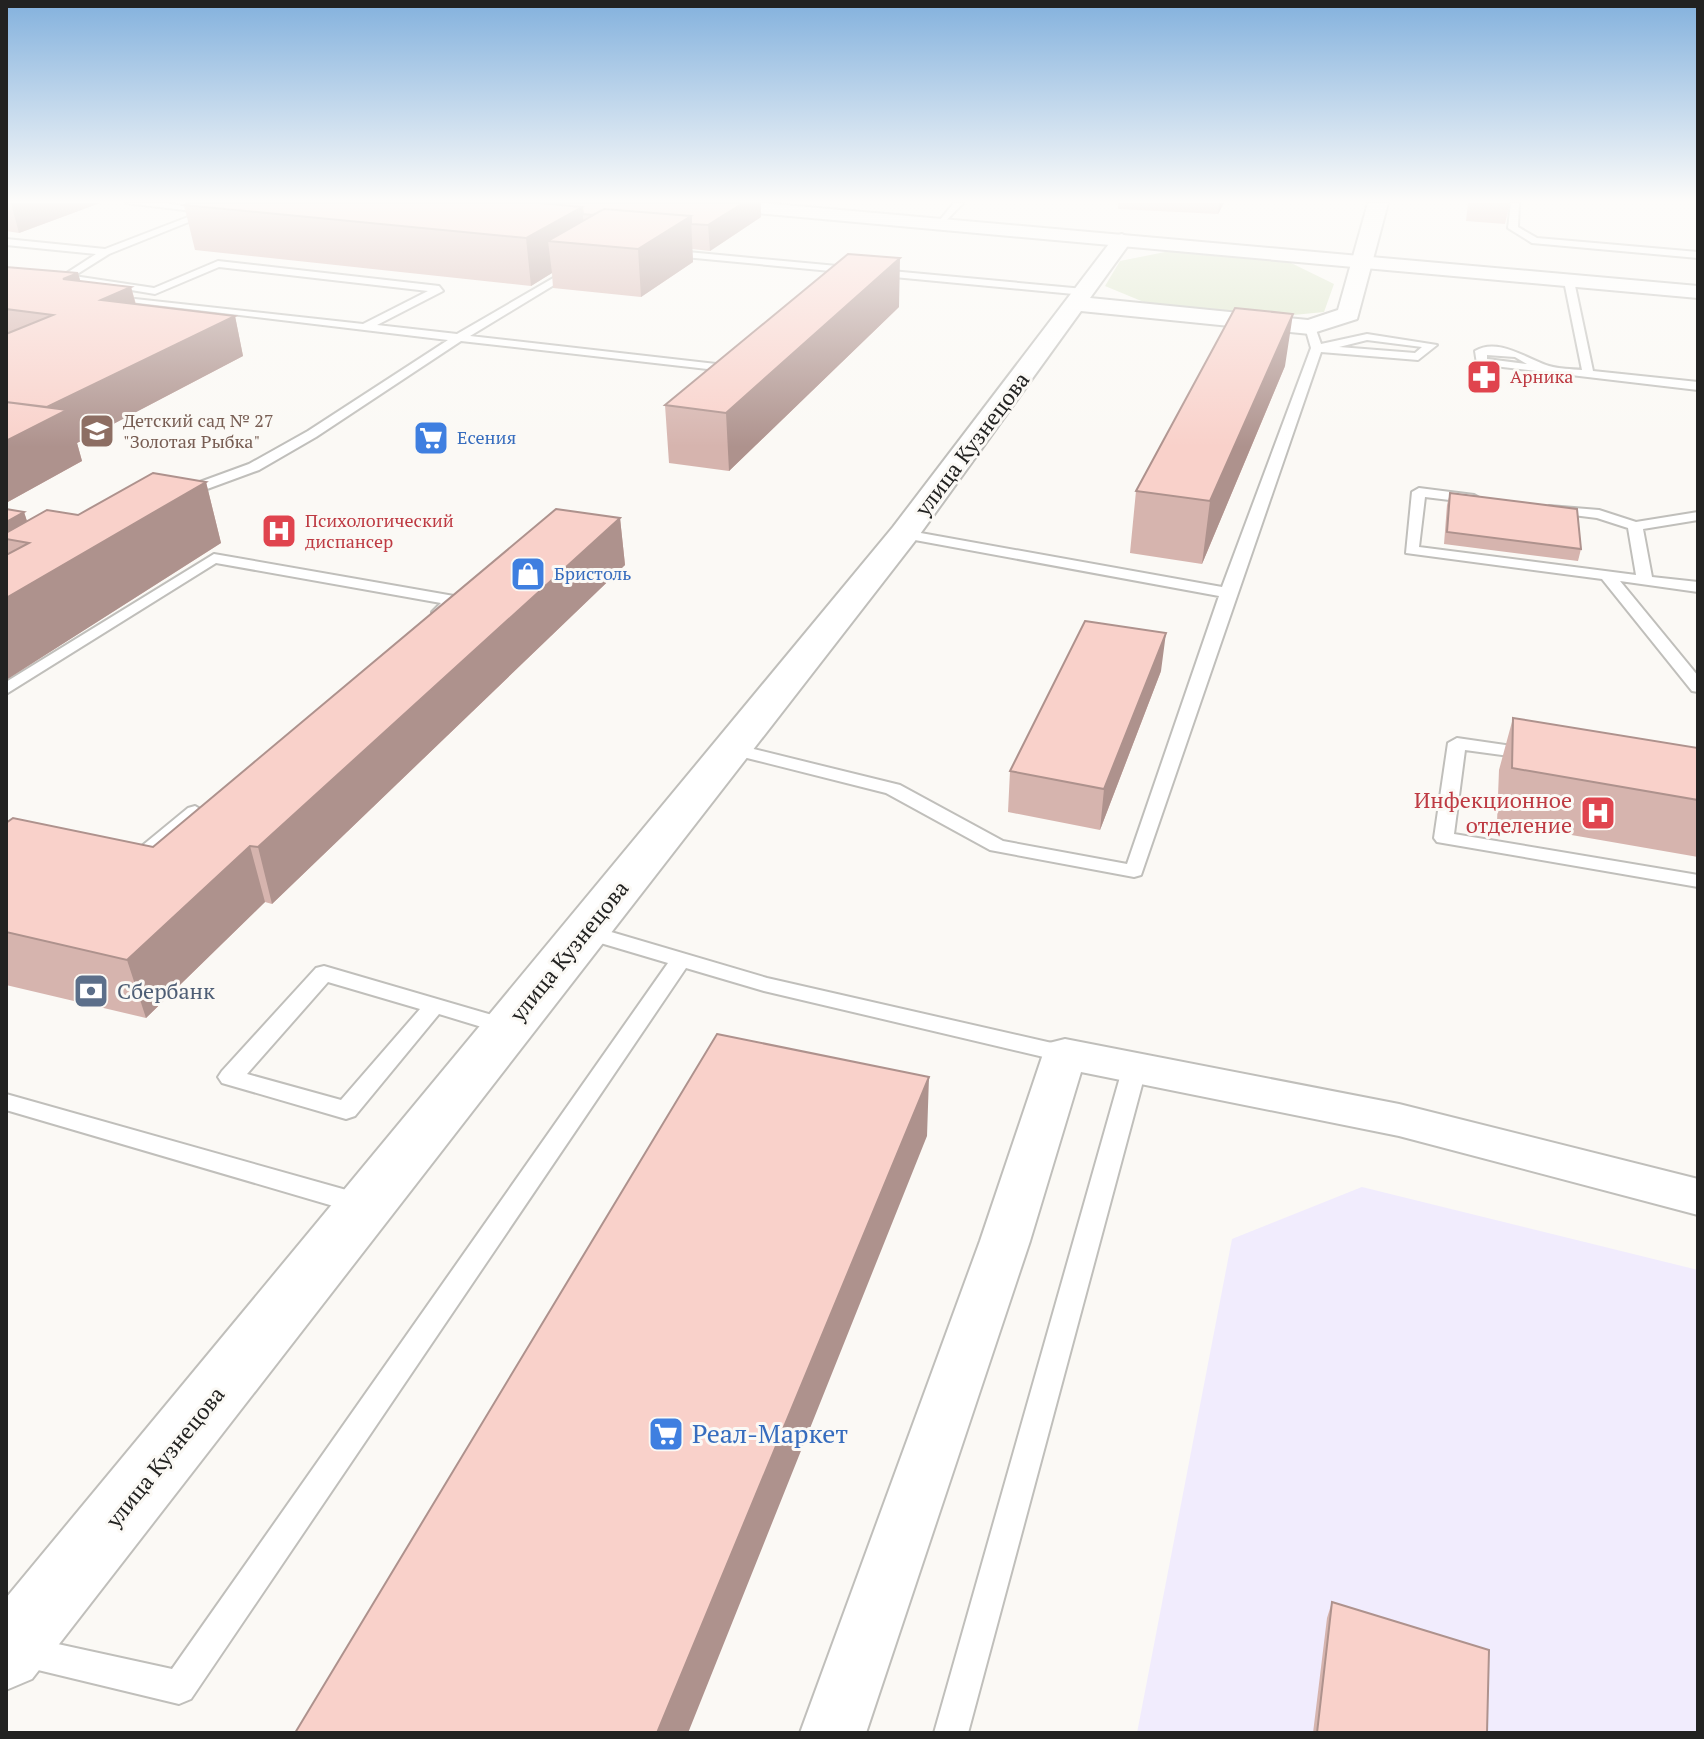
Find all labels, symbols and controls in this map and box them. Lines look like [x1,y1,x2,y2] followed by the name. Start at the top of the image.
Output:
[1465,358,1503,396] pharmacy icon: Арника
[1510,364,1573,388] place label: Арника
[907,366,1035,522] street label: улица Кузнецова
[123,408,274,453] place label: Детский сад № 27 "Золотая Рыбка"
[78,412,116,450] school or university icon: Детский сад № 27 "Золотая Рыбка"
[412,419,450,457] supermarket icon: Есения
[457,425,516,449] place label: Есения
[305,508,454,553] place label: Психологический диспансер
[260,512,298,550] hospital icon: Психологический диспансер
[509,555,547,593] shop icon: Бристоль
[554,561,631,585] place label: Бристоль
[1414,785,1572,839] place label: Инфекционное отделение
[1579,794,1617,832] hospital icon: Инфекционное отделение
[502,874,634,1028] street label: улица Кузнецова
[72,972,110,1010] bank icon: Сбербанк
[117,976,215,1005] place label: Сбербанк
[98,1380,230,1534] street label: улица Кузнецова
[647,1415,685,1453] supermarket icon: Реал-Маркет
[692,1416,848,1450] place label: Реал-Маркет

